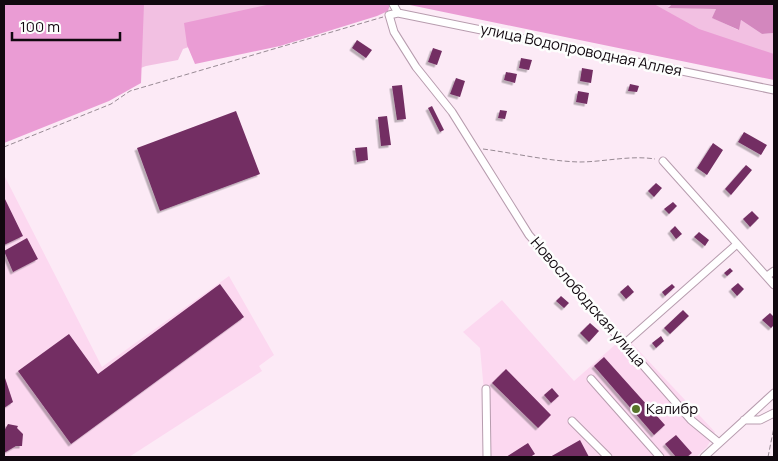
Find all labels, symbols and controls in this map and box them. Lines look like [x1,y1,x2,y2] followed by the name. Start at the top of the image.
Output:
[12,10,120,42] scale bar
[20,16,60,37] text: 100 m
[478,18,684,81] street label: улица Водопроводная Аллея
[526,232,651,371] street label: Новослободская улица
[646,398,698,419] place label: Калибр
[630,403,642,415] marker: Калибр

